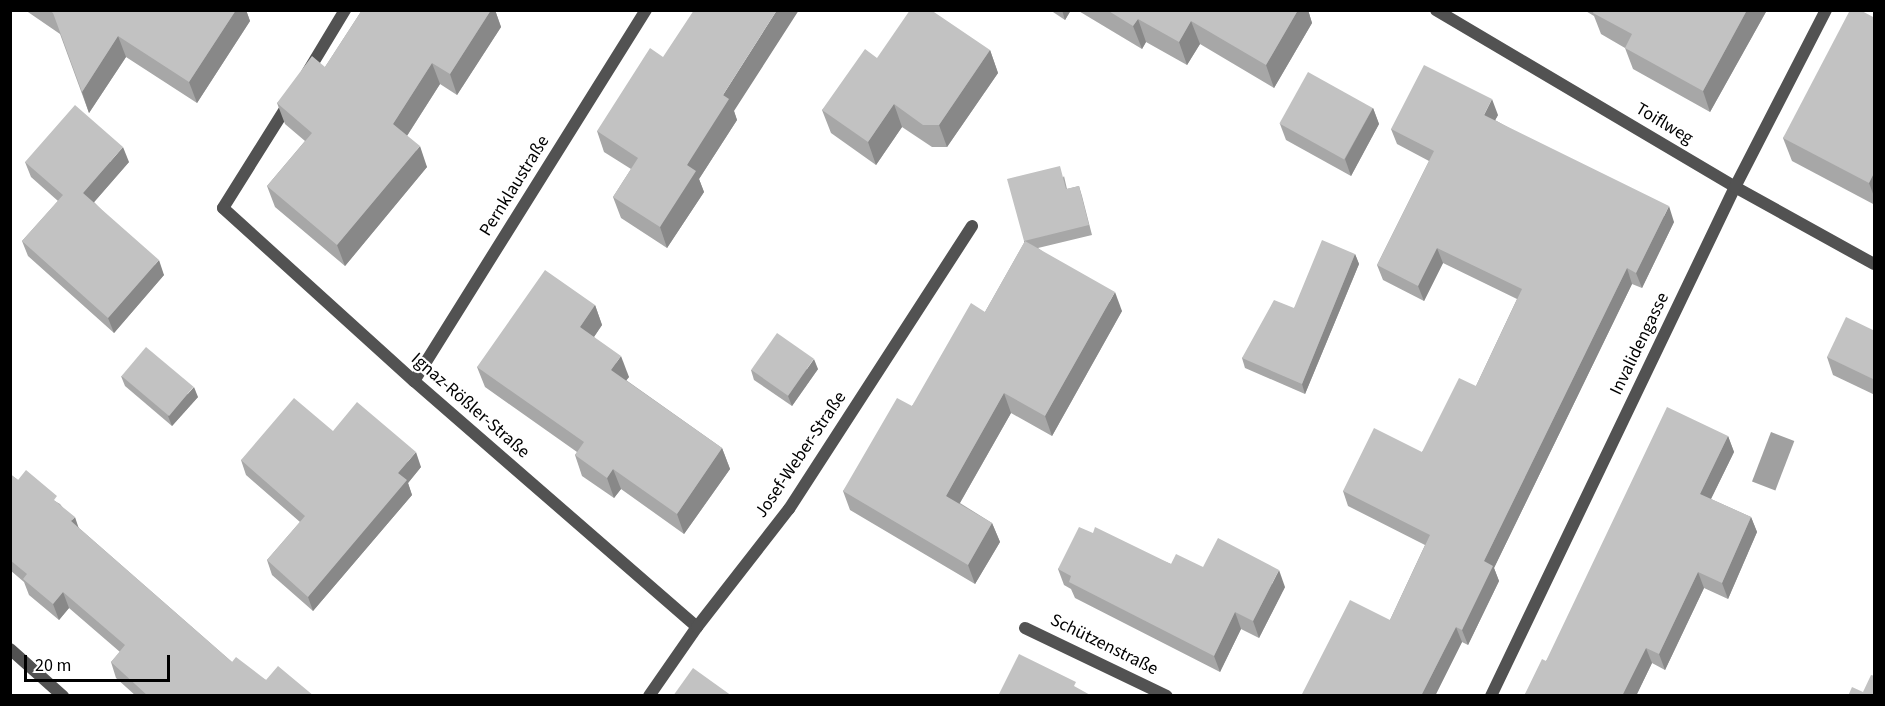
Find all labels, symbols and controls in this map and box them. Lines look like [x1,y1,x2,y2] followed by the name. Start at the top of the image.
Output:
[1631,98,1697,150] street label: Toiflweg
[475,132,555,240] street label: Pernklaustraße
[1606,289,1674,399] street label: Invalidengasse
[406,349,534,463] street label: Ignaz-Rößler-Straße
[751,388,851,522] street label: Josef-Weber-Straße
[1047,610,1161,680] street label: Schützenstraße
[27,643,172,681] scale bar
[35,653,71,678] text: 20 m

